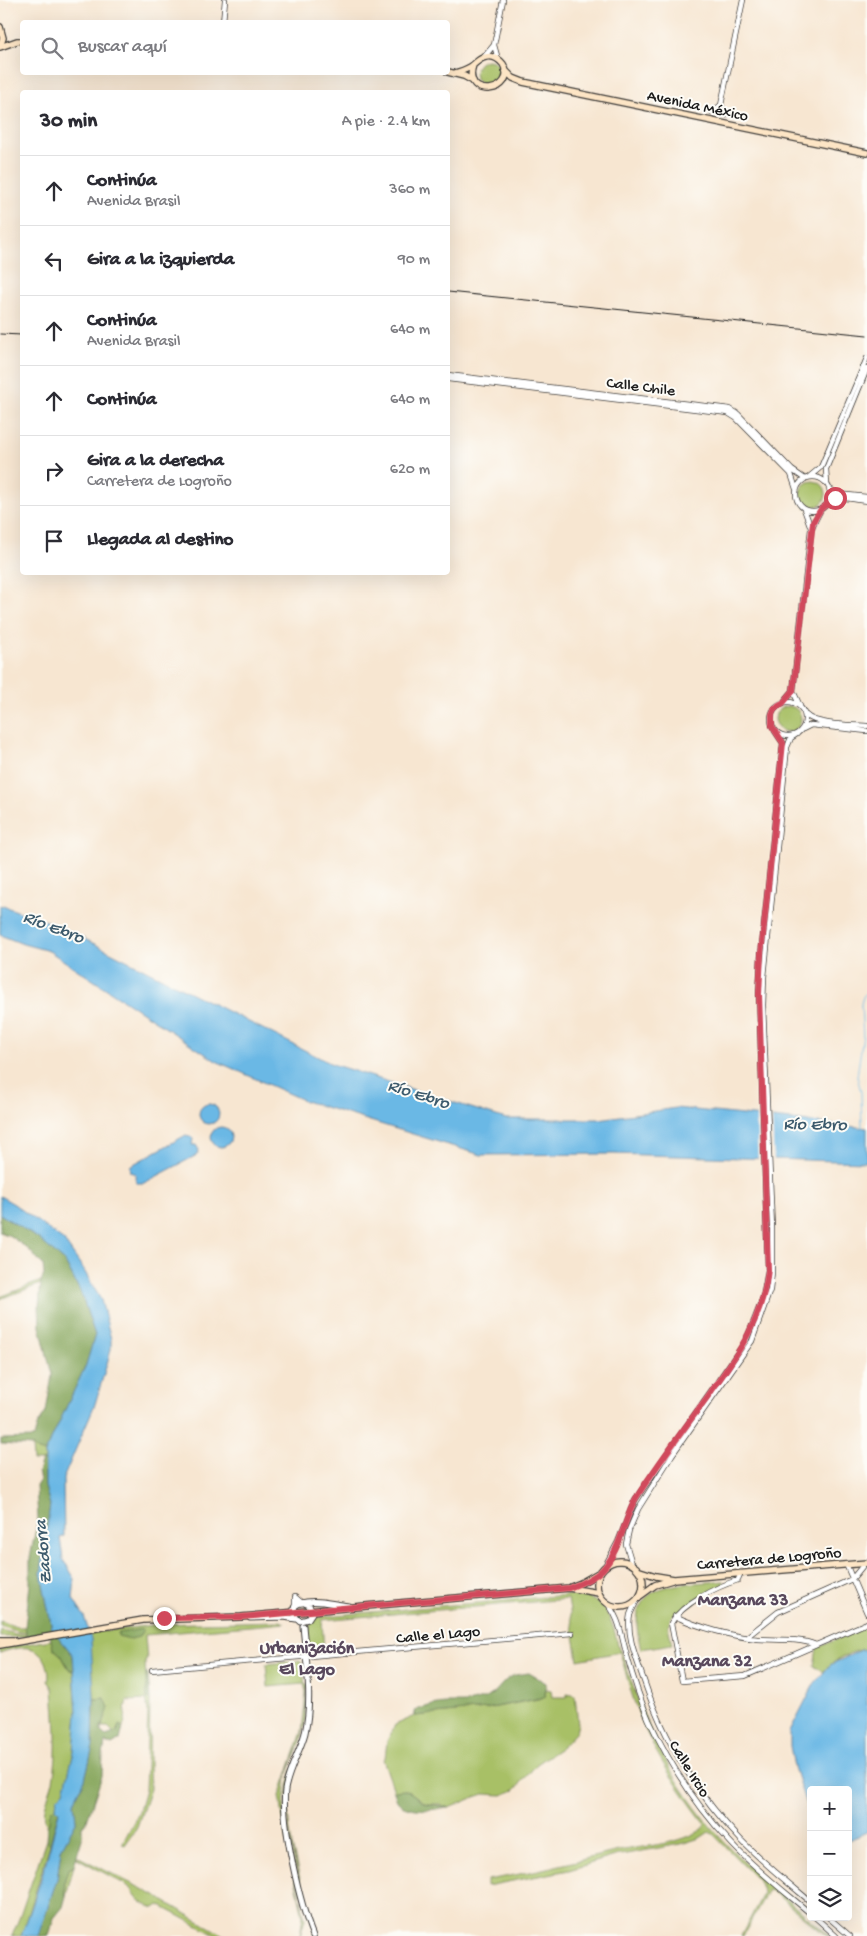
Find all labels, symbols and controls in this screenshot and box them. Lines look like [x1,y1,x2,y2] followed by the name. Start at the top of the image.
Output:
[20,20,450,75] search box
[38,34,66,62] icon: search
[78,36,167,59] text: Buscar aquí
[645,87,750,127] street label: Avenida México
[40,110,97,135] text: 30 min
[342,113,430,132] text: A pie · 2.4 km
[87,170,157,193] text: Continúa
[40,177,68,205] icon: ahead
[389,181,430,200] text: 360 m
[87,193,180,212] text: Avenida Brasil
[40,247,68,275] icon: left
[87,249,234,272] text: Gira a la izquierda
[398,251,430,270] text: 90 m
[87,310,157,333] text: Continúa
[40,317,68,345] icon: ahead
[390,321,430,340] text: 640 m
[87,333,180,352] text: Avenida Brasil
[605,375,677,402] street label: Calle Chile
[40,387,68,415] icon: ahead
[87,389,157,412] text: Continúa
[390,391,430,410] text: 640 m
[87,450,224,473] text: Gira a la derecha
[40,457,68,485] icon: right
[390,461,430,480] text: 620 m
[87,473,232,492] text: Carretera de Logroño
[824,487,847,510] route start
[40,527,68,555] icon: arrive
[87,529,233,552] text: Llegada al destino
[20,907,87,950] water label: Río Ebro
[385,1076,452,1115] water label: Río Ebro
[783,1114,847,1137] water label: Río Ebro
[31,1518,58,1585] water label: Zadorra
[696,1545,842,1576] street label: Carretera de Logroño
[698,1591,788,1612] district label: Manzana 33
[153,1607,176,1630] route end
[395,1623,481,1650] street label: Calle el Lago
[260,1639,355,1681] district label: Urbanización El Lago
[662,1652,752,1673] district label: Manzana 32
[663,1738,713,1802] street label: Calle Ircio
[807,1786,852,1921] map controls
[807,1786,852,1831] button: +
[807,1831,852,1876] button: −
[807,1876,852,1921] button: layers

